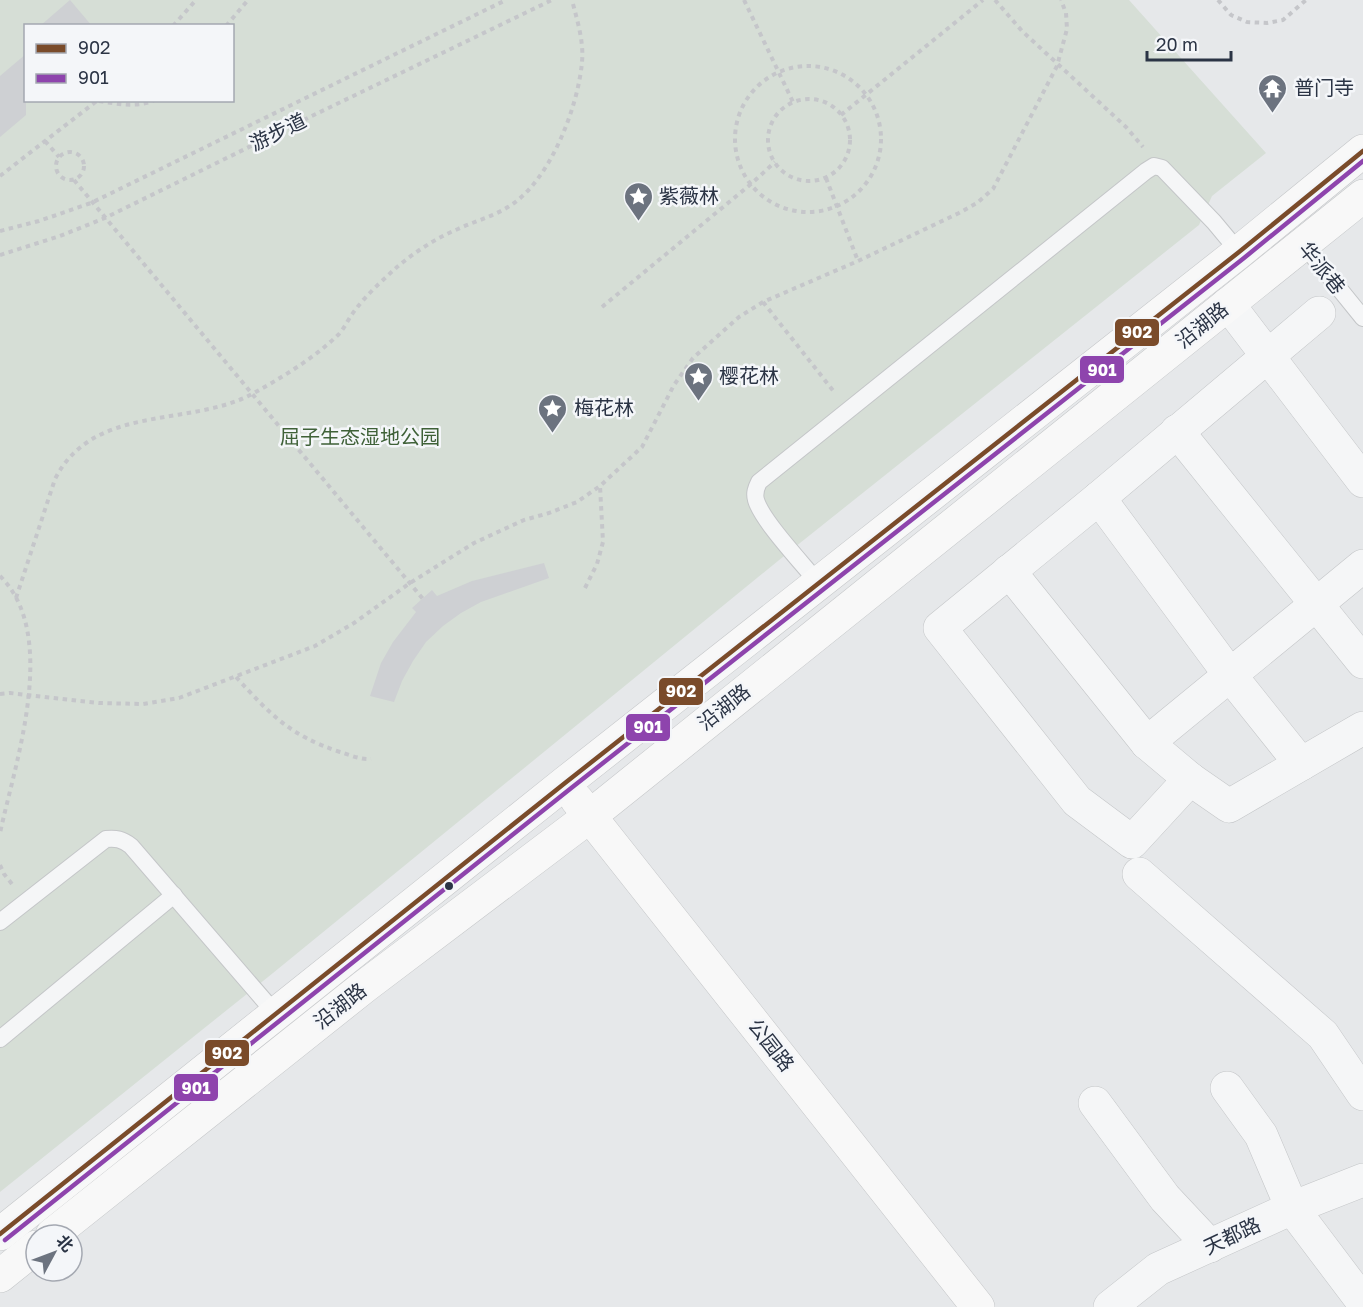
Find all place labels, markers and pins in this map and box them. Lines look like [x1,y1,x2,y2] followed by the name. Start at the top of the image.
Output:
[1257,72,1289,114] temple icon: 普门寺
[1294,75,1354,99] place label: 普门寺
[622,180,654,222] place icon: 紫薇林
[659,183,719,207] place label: 紫薇林
[682,360,714,402] place icon: 樱花林
[719,363,779,387] place label: 樱花林
[537,392,569,434] place icon: 梅花林
[574,395,634,419] place label: 梅花林
[443,880,455,892] unlabelled marker

